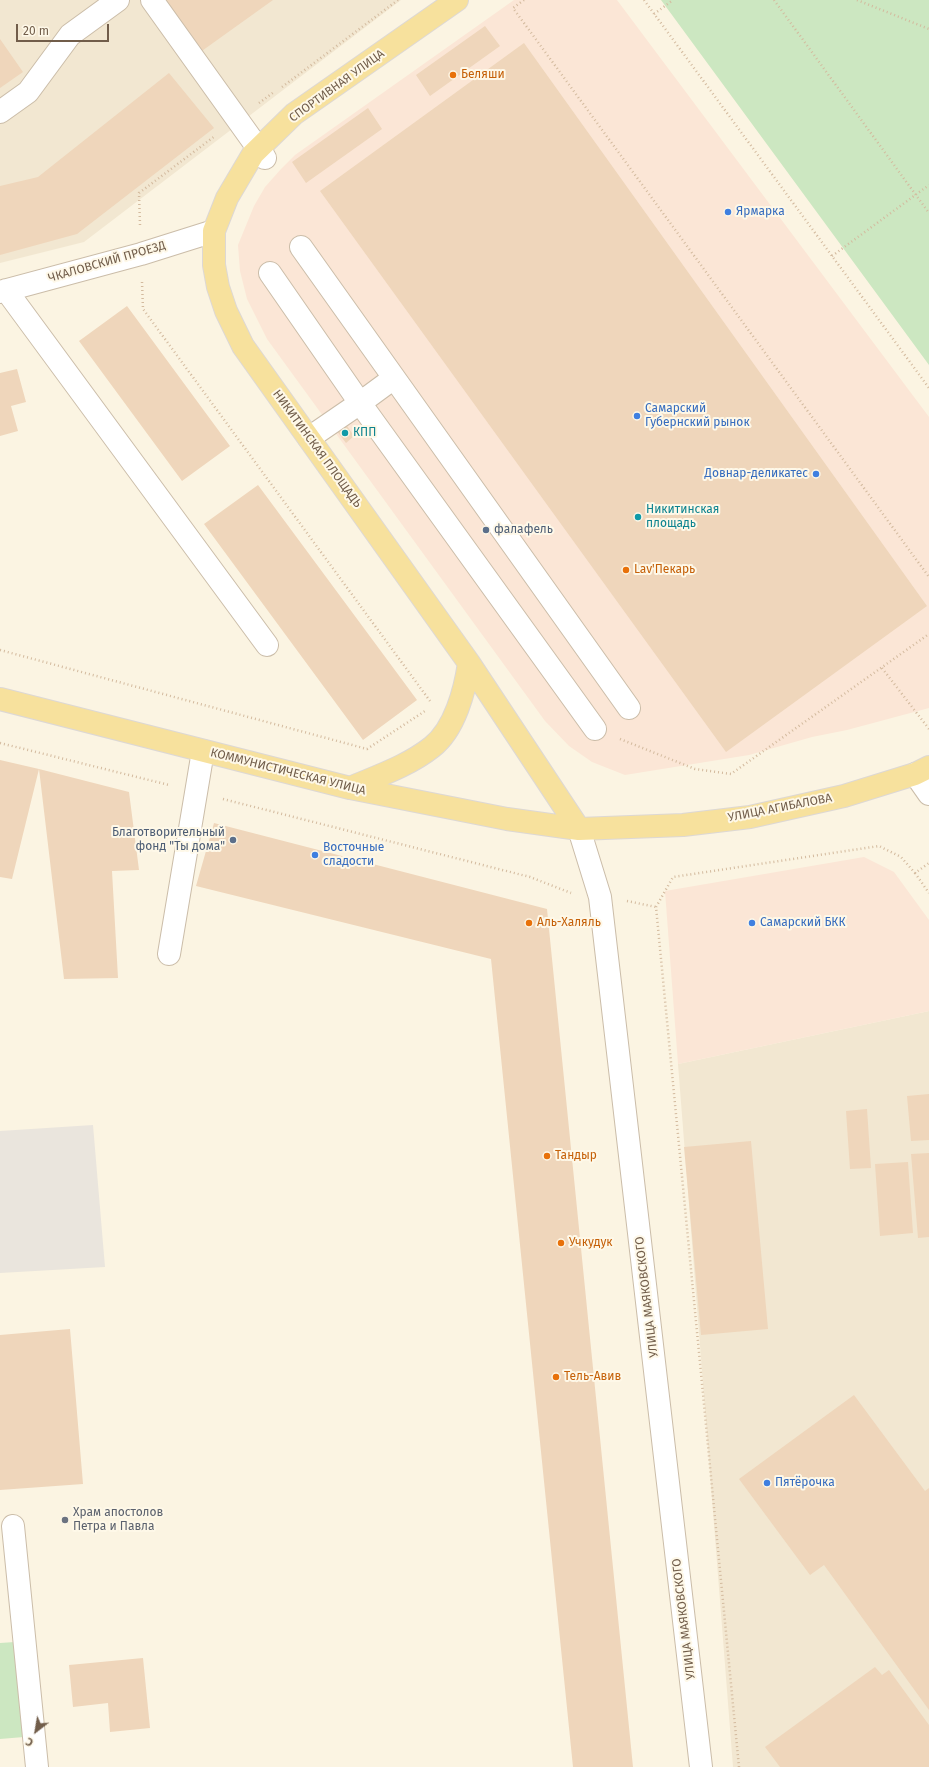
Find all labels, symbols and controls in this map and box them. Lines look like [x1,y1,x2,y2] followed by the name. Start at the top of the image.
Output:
[18,16,111,42] scale bar
[23,24,49,38] text: 20 m
[287,47,387,125] street label: СПОРТИВНАЯ УЛИЦА
[461,68,505,82] place label: Беляши
[448,70,458,80] marker: Беляши
[736,205,785,219] place label: Ярмарка
[723,207,733,217] marker: Ярмарка
[47,238,167,286] street label: ЧКАЛОВСКИЙ ПРОЕЗД
[269,387,365,511] street label: НИКИТИНСКАЯ ПЛОЩАДЬ
[645,402,750,430] place label: Самарский Губернский рынок
[632,411,642,421] marker: Самарский Губернский рынок
[353,426,376,440] place label: КПП
[340,428,350,438] marker: КПП
[705,467,808,481] place label: Довнар-деликатес
[811,469,821,479] marker: Довнар-деликатес
[646,503,719,531] place label: Никитинская площадь
[633,512,643,522] marker: Никитинская площадь
[494,523,553,537] place label: фалафель
[481,525,491,535] marker: фалафель
[634,563,695,577] place label: Lav'Пекарь
[621,565,631,575] marker: Lav'Пекарь
[209,746,367,798] street label: КОММУНИСТИЧЕСКАЯ УЛИЦА
[727,791,833,825] street label: УЛИЦА АГИБАЛОВА
[112,826,225,854] place label: Благотворительный фонд "Ты дома"
[228,835,238,845] marker: Благотворительный фонд "Ты дома"
[323,841,384,869] place label: Восточные сладости
[310,850,320,860] marker: Восточные сладости
[537,916,601,930] place label: Аль-Халяль
[760,916,845,930] place label: Самарский БКК
[524,918,534,928] marker: Аль-Халяль
[747,918,757,928] marker: Самарский БКК
[555,1149,597,1163] place label: Тандыр
[542,1151,552,1161] marker: Тандыр
[569,1236,613,1250] place label: Учкудук
[632,1236,662,1358] street label: УЛИЦА МАЯКОВСКОГО
[556,1238,566,1248] marker: Учкудук
[564,1370,621,1384] place label: Тель-Авив
[551,1372,561,1382] marker: Тель-Авив
[775,1476,835,1490] place label: Пятёрочка
[762,1478,772,1488] marker: Пятёрочка
[73,1506,163,1534] place label: Храм апостолов Петра и Павла
[60,1515,70,1525] marker: Храм апостолов Петра и Павла
[669,1558,699,1680] street label: УЛИЦА МАЯКОВСКОГО
[16,1711,56,1751] north arrow
[24,1735,36,1749] text: С

